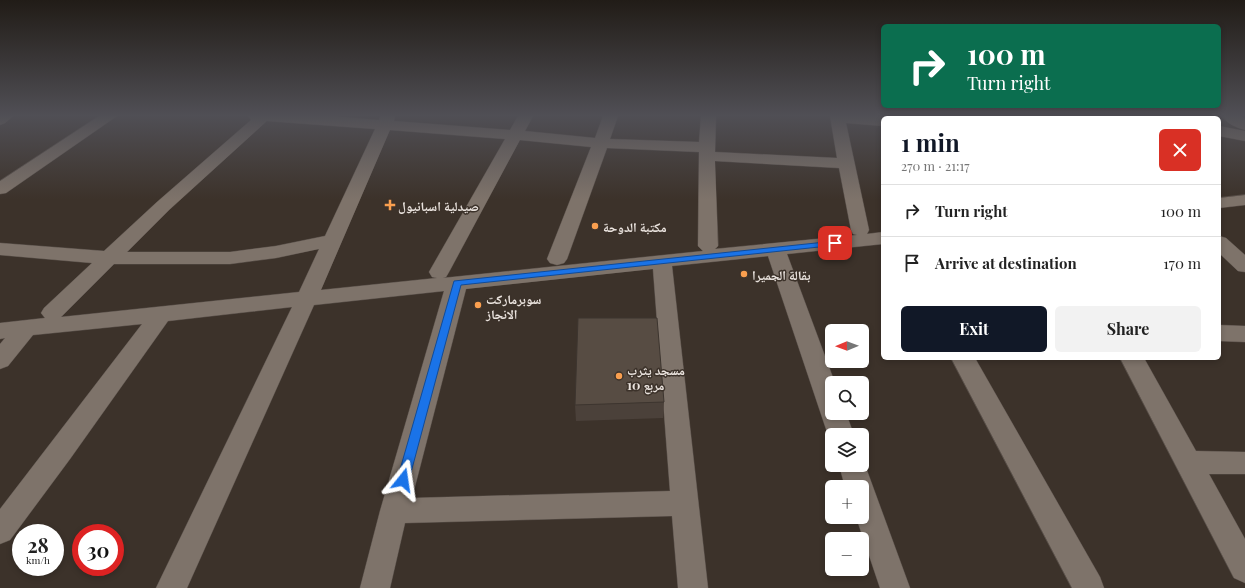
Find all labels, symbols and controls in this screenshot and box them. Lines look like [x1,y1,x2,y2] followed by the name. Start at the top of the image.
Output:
[967,35,1046,72] text: 100 m
[901,40,953,92] icon: right
[967,71,1050,95] text: Turn right
[901,126,960,158] text: 1 min
[1159,129,1201,171] button: close
[901,157,970,174] text: 270 m · 21:17
[398,197,479,214] place label: صيدلية اسبانيول
[385,200,395,210] marker: صيدلية اسبانيول
[901,200,923,222] icon: right
[935,201,1008,221] text: Turn right
[1160,201,1201,221] text: 100 m
[603,218,667,235] place label: مكتبة الدوحة
[590,221,600,231] marker: مكتبة الدوحة
[818,226,852,260] pin
[824,232,846,254] icon: arrive
[901,252,923,274] icon: arrive
[935,253,1077,273] text: Arrive at destination
[1163,253,1201,273] text: 170 m
[752,266,811,283] place label: بقالة الجميرا
[739,269,749,279] marker: بقالة الجميرا
[485,290,541,322] place label: سوبرماركت الانجاز
[473,300,483,310] marker: سوبرماركت الانجاز
[901,306,1047,352] button: Exit
[1055,306,1201,352] button: Share
[825,324,869,368] north arrow
[825,324,869,576] map controls
[627,361,685,395] place label: مسجد يثرب مربع 10
[614,371,624,381] marker: مسجد يثرب مربع 10
[825,376,869,420] button: search
[825,428,869,472] button: layers
[382,459,424,501] position arrow
[825,480,869,524] button: +
[72,524,124,576] speed limit sign: 30
[27,531,49,558] text: 28
[825,532,869,576] button: −
[26,553,50,567] text: km/h

